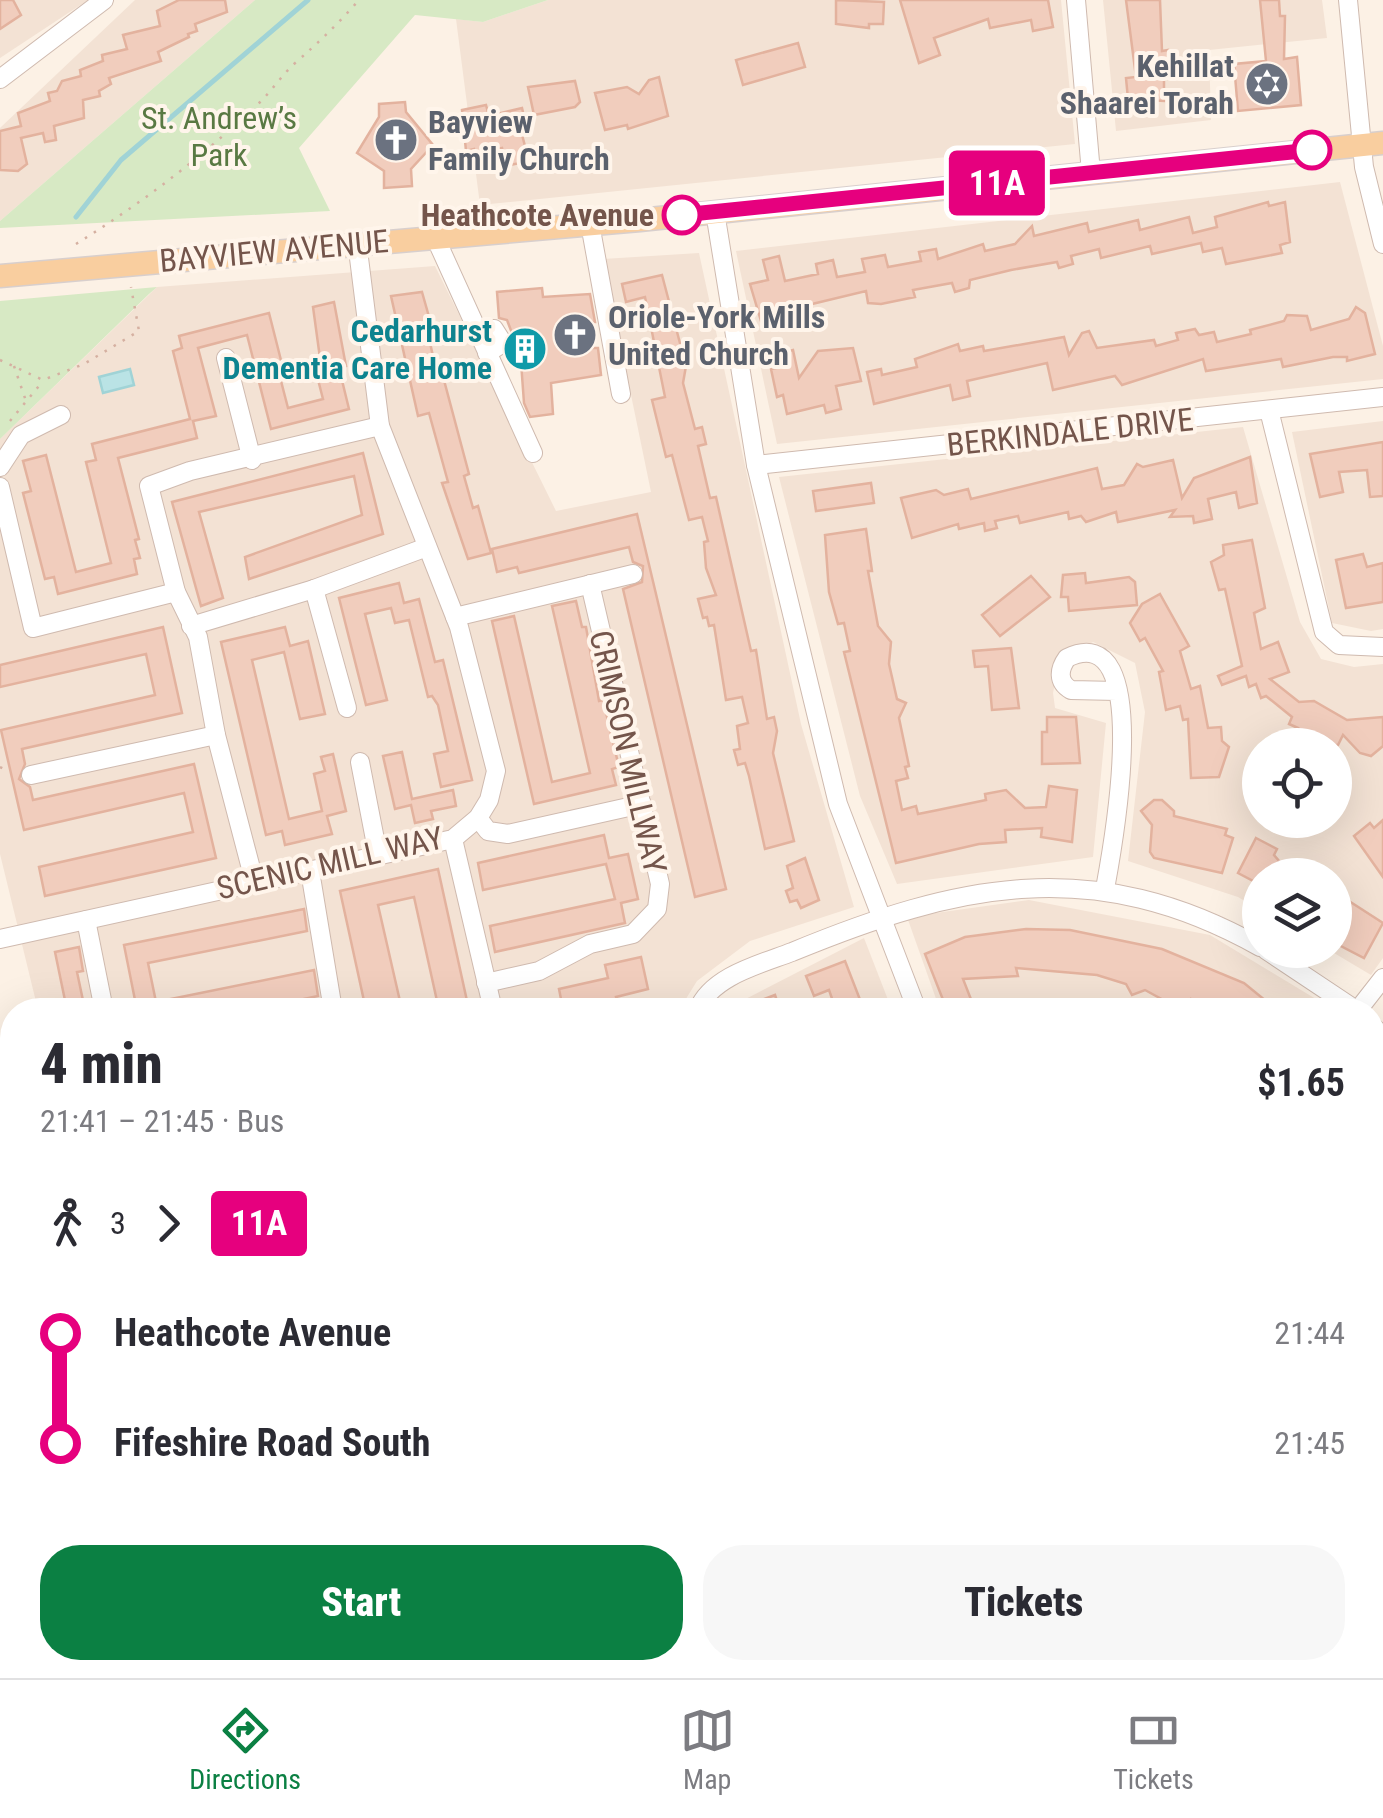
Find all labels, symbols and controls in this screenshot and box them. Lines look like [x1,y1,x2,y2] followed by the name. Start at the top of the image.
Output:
[1060,47,1234,122] place label: Kehillat Shaarei Torah
[1244,61,1290,107] synagogue icon: Kehillat Shaarei Torah
[141,99,297,174] park label: St. Andrew’s Park
[428,103,610,178] place label: Bayview Family Church
[373,117,419,163] church icon: Bayview Family Church
[1293,131,1331,169] unlabelled marker
[940,150,1054,216] line badge: 11A
[969,163,1025,204] text: 11A
[421,196,654,234] place label: Heathcote Avenue
[663,196,701,234] marker: Heathcote Avenue
[158,222,390,280] street label: BAYVIEW AVENUE
[608,298,825,373] place label: Oriole-York Mills United Church
[223,312,492,387] place label: Cedarhurst Dementia Care Home
[552,312,598,358] church icon: Oriole-York Mills United Church
[502,326,548,372] building icon: Cedarhurst Dementia Care Home
[945,400,1195,464] street label: BERKINDALE DRIVE
[582,627,674,877] street label: CRIMSON MILLWAY
[1242,728,1352,968] map controls
[1242,728,1352,838] button: locate
[213,818,447,908] street label: SCENIC MILL WAY
[1242,858,1352,968] button: layers
[40,1032,163,1096] text: 4 min
[1257,1061,1345,1105] text: $1.65
[40,1102,284,1140] text: 21:41 – 21:45 · Bus
[40,1196,95,1251] icon: walk
[141,1196,196,1251] icon: forward
[231,1203,287,1244] text: 11A
[110,1204,126,1242] text: 3
[114,1311,391,1355] text: Heathcote Avenue
[1274,1314,1345,1352] text: 21:44
[114,1421,430,1465] text: Fifeshire Road South
[1274,1424,1345,1462] text: 21:45
[40,1545,683,1660] button: Start
[703,1545,1345,1660] button: Tickets
[189,1703,301,1796] tab: Directions
[680,1703,735,1796] tab: Map
[1113,1703,1194,1796] tab: Tickets

